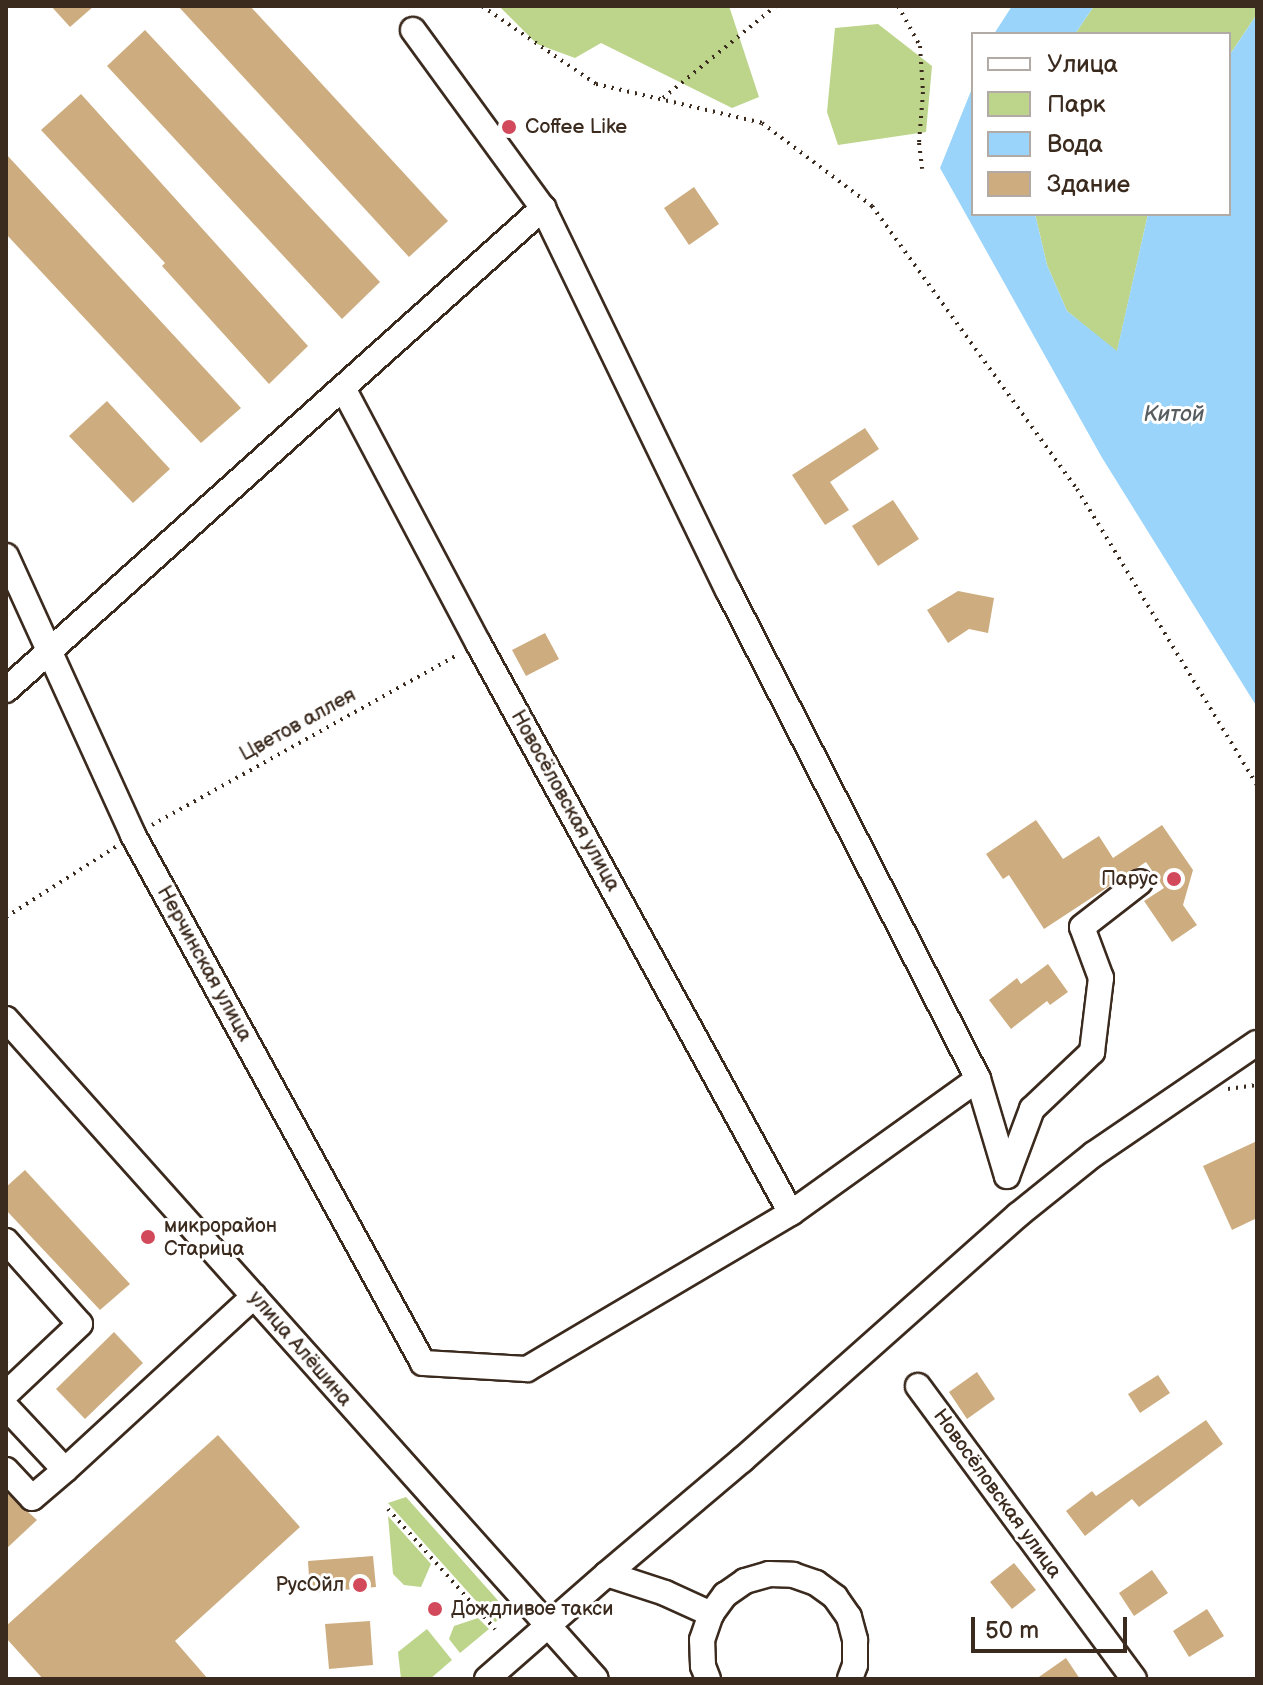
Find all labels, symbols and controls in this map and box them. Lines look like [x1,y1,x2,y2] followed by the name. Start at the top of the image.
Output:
[971,32,1231,216] legend
[1047,50,1118,79] text: Улица
[1047,90,1105,119] text: Парк
[525,115,627,139] place label: Coffee Like
[500,118,518,136] marker: Coffee Like
[1047,130,1103,159] text: Вода
[1047,170,1130,199] text: Здание
[1144,402,1204,428] water label: Китой
[236,683,360,767] street label: Цветов аллея
[505,706,625,896] street label: Новосёловская улица
[1101,867,1158,891] place label: Парус
[1165,870,1183,888] marker: Парус
[151,882,257,1046] street label: Нерчинская улица
[164,1214,277,1261] place label: микрорайон Старица
[139,1228,157,1246] marker: микрорайон Старица
[243,1286,357,1412] street label: улица Алёшина
[928,1405,1066,1583] street label: Новосёловская улица
[275,1573,344,1597] place label: РусОйл
[351,1576,369,1594] marker: РусОйл
[451,1597,613,1621] place label: Дождливое такси
[426,1600,444,1618] marker: Дождливое такси
[975,1601,1131,1651] scale bar
[985,1616,1039,1645] text: 50 m

